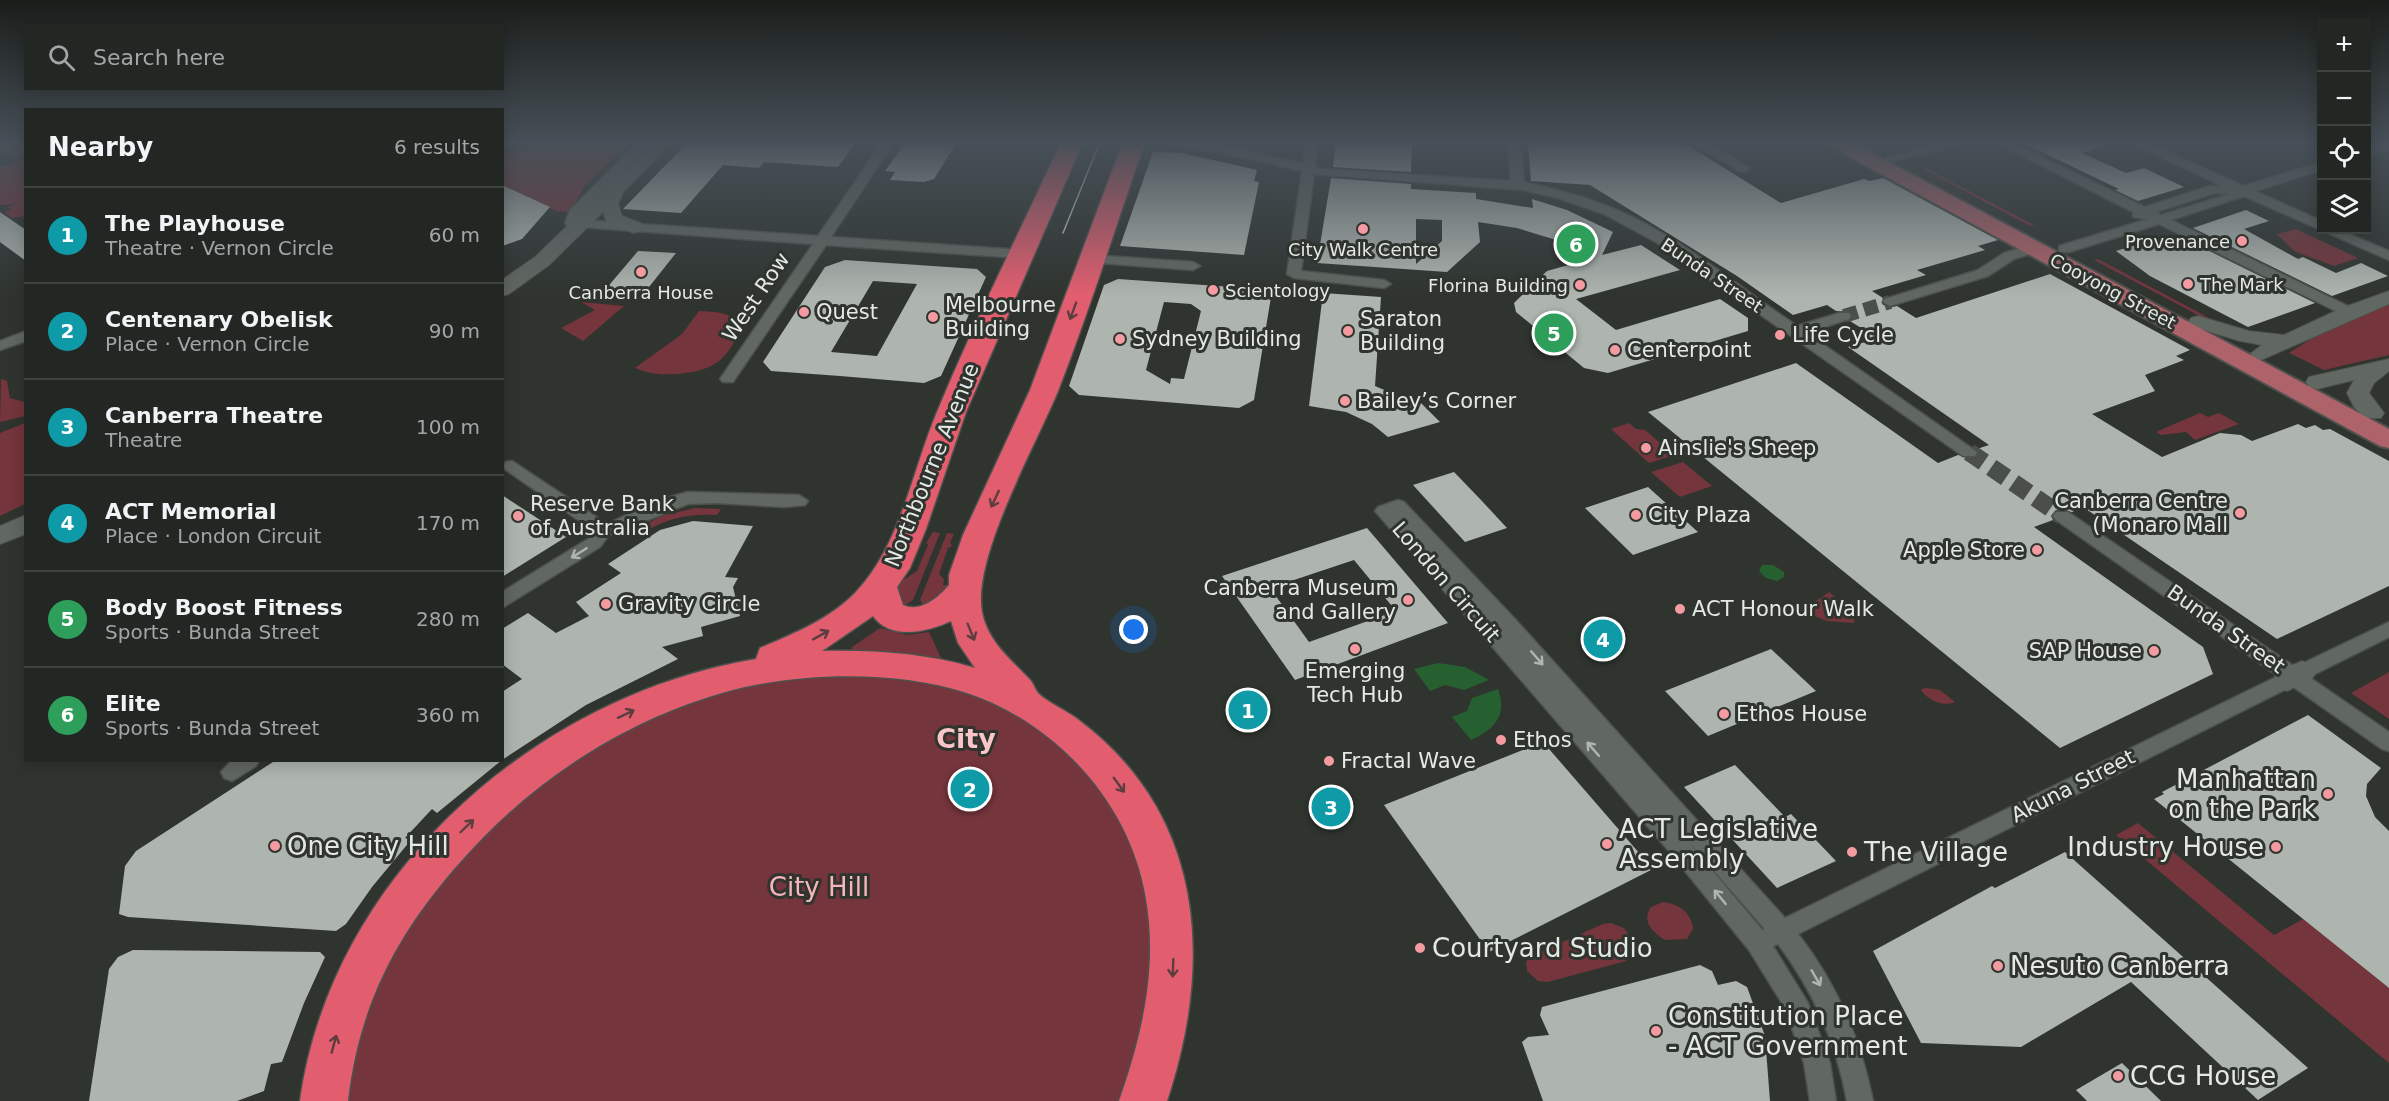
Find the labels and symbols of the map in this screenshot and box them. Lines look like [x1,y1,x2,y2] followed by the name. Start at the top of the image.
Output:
[1356,222,1370,236] marker: City Walk Centre
[1556,222,1596,266] pin: 6
[2125,231,2230,252] place label: Provenance
[1657,233,1767,317] street label: Bunda Street
[2235,234,2249,248] marker: Provenance
[1288,239,1438,260] place label: City Walk Centre
[718,248,794,346] street label: West Row
[2046,249,2180,333] street label: Cooyong Street
[634,265,648,279] marker: Canberra House
[2199,274,2284,295] place label: The Mark
[1428,275,1568,296] place label: Florina Building
[2181,277,2195,291] marker: The Mark
[1573,278,1587,292] marker: Florina Building
[1225,280,1330,301] place label: Scientology
[568,282,714,303] place label: Canberra House
[1206,283,1220,297] marker: Scientology
[945,293,1056,341] place label: Melbourne Building
[816,300,878,324] place label: Quest
[1066,301,1077,320] one-way arrow
[797,305,811,319] marker: Quest
[1360,307,1445,355] place label: Saraton Building
[926,310,940,324] marker: Melbourne Building
[1534,310,1574,356] pin: 5
[1792,323,1894,347] place label: Life Cycle
[1341,324,1355,338] marker: Saraton Building
[1132,327,1302,351] place label: Sydney Building
[1773,328,1787,342] marker: Life Cycle
[1113,332,1127,346] marker: Sydney Building
[1627,338,1751,362] place label: Centerpoint
[1608,343,1622,357] marker: Centerpoint
[880,360,984,570] street label: Northbourne Avenue
[1357,389,1517,413] place label: Bailey’s Corner
[1338,394,1352,408] marker: Bailey’s Corner
[1658,436,1816,460] place label: Ainslie's Sheep
[1639,441,1653,455] marker: Ainslie's Sheep
[2054,489,2228,537] place label: Canberra Centre (Monaro Mall
[989,490,1001,508] one-way arrow
[530,492,675,540] place label: Reserve Bank of Australia
[1648,503,1751,527] place label: City Plaza
[2233,506,2247,520] marker: Canberra Centre (Monaro Mall
[1629,508,1643,522] marker: City Plaza
[511,509,525,523] marker: Reserve Bank of Australia
[1387,517,1505,647] street label: London Circuit
[1903,538,2025,562] place label: Apple Store
[2030,543,2044,557] marker: Apple Store
[571,547,588,559] one-way arrow
[1203,576,1396,624] place label: Canberra Museum and Gallery
[2163,580,2289,678] street label: Bunda Street
[618,592,760,616] place label: Gravity Circle
[1401,593,1415,607] marker: Canberra Museum and Gallery
[599,597,613,611] marker: Gravity Circle
[1692,597,1875,621] place label: ACT Honour Walk
[1673,602,1687,616] marker: ACT Honour Walk
[1119,615,1148,644] your location
[1584,616,1622,662] pin: 4
[966,622,977,641] one-way arrow
[812,629,830,640] one-way arrow
[2029,639,2142,663] place label: SAP House
[1348,642,1362,656] marker: Emerging Tech Hub
[2147,644,2161,658] marker: SAP House
[1530,650,1544,665] one-way arrow
[1305,659,1405,707] place label: Emerging Tech Hub
[1228,688,1268,732] pin: 1
[1736,702,1867,726] place label: Ethos House
[1717,707,1731,721] marker: Ethos House
[616,708,634,720] one-way arrow
[936,723,996,754] district label: City
[1513,728,1572,752] place label: Ethos
[1494,733,1508,747] marker: Ethos
[1586,741,1600,756] one-way arrow
[2007,744,2139,828] street label: Akuna Street
[1341,749,1476,773] place label: Fractal Wave
[1322,754,1336,768] marker: Fractal Wave
[2168,764,2316,824] place label: Manhattan on the Park
[950,766,990,812] pin: 2
[1113,776,1125,792] one-way arrow
[1312,784,1350,830] pin: 3
[2321,787,2335,801] marker: Manhattan on the Park
[1619,814,1818,874] place label: ACT Legislative Assembly
[459,818,474,833] one-way arrow
[287,831,449,861] place label: One City Hill
[2067,832,2264,862] place label: Industry House
[1600,837,1614,851] marker: ACT Legislative Assembly
[1863,837,2008,867] place label: The Village
[268,839,282,853] marker: One City Hill
[2269,840,2283,854] marker: Industry House
[1845,845,1859,859] marker: The Village
[769,872,869,902] park label: City Hill
[1713,890,1727,905] one-way arrow
[1432,933,1653,963] place label: Courtyard Studio
[1413,941,1427,955] marker: Courtyard Studio
[2010,951,2230,981] place label: Nesuto Canberra
[1167,958,1178,978] one-way arrow
[1991,959,2005,973] marker: Nesuto Canberra
[1811,970,1823,987] one-way arrow
[1668,1001,1907,1061] place label: Constitution Place - ACT Government
[1649,1024,1663,1038] marker: Constitution Place - ACT Government
[329,1035,341,1054] one-way arrow
[2130,1061,2276,1091] place label: CCG House
[2111,1069,2125,1083] marker: CCG House

